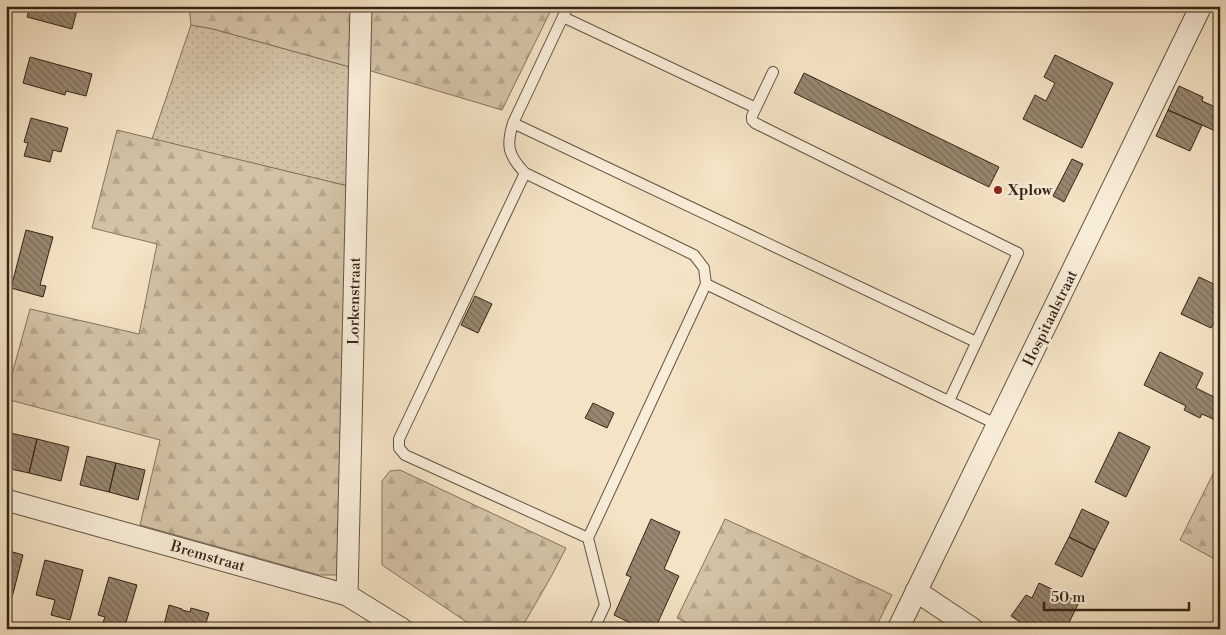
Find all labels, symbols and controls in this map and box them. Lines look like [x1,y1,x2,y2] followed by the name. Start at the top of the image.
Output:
[1007,181,1053,200] place label: Xplow
[992,184,1004,196] marker: Xplow
[344,256,365,345] street label: Lorkenstraat
[1019,266,1082,369] street label: Hospitaalstraat
[167,537,248,576] street label: Bremstraat
[1044,580,1188,612] scale bar
[1051,588,1085,607] text: 50 m

